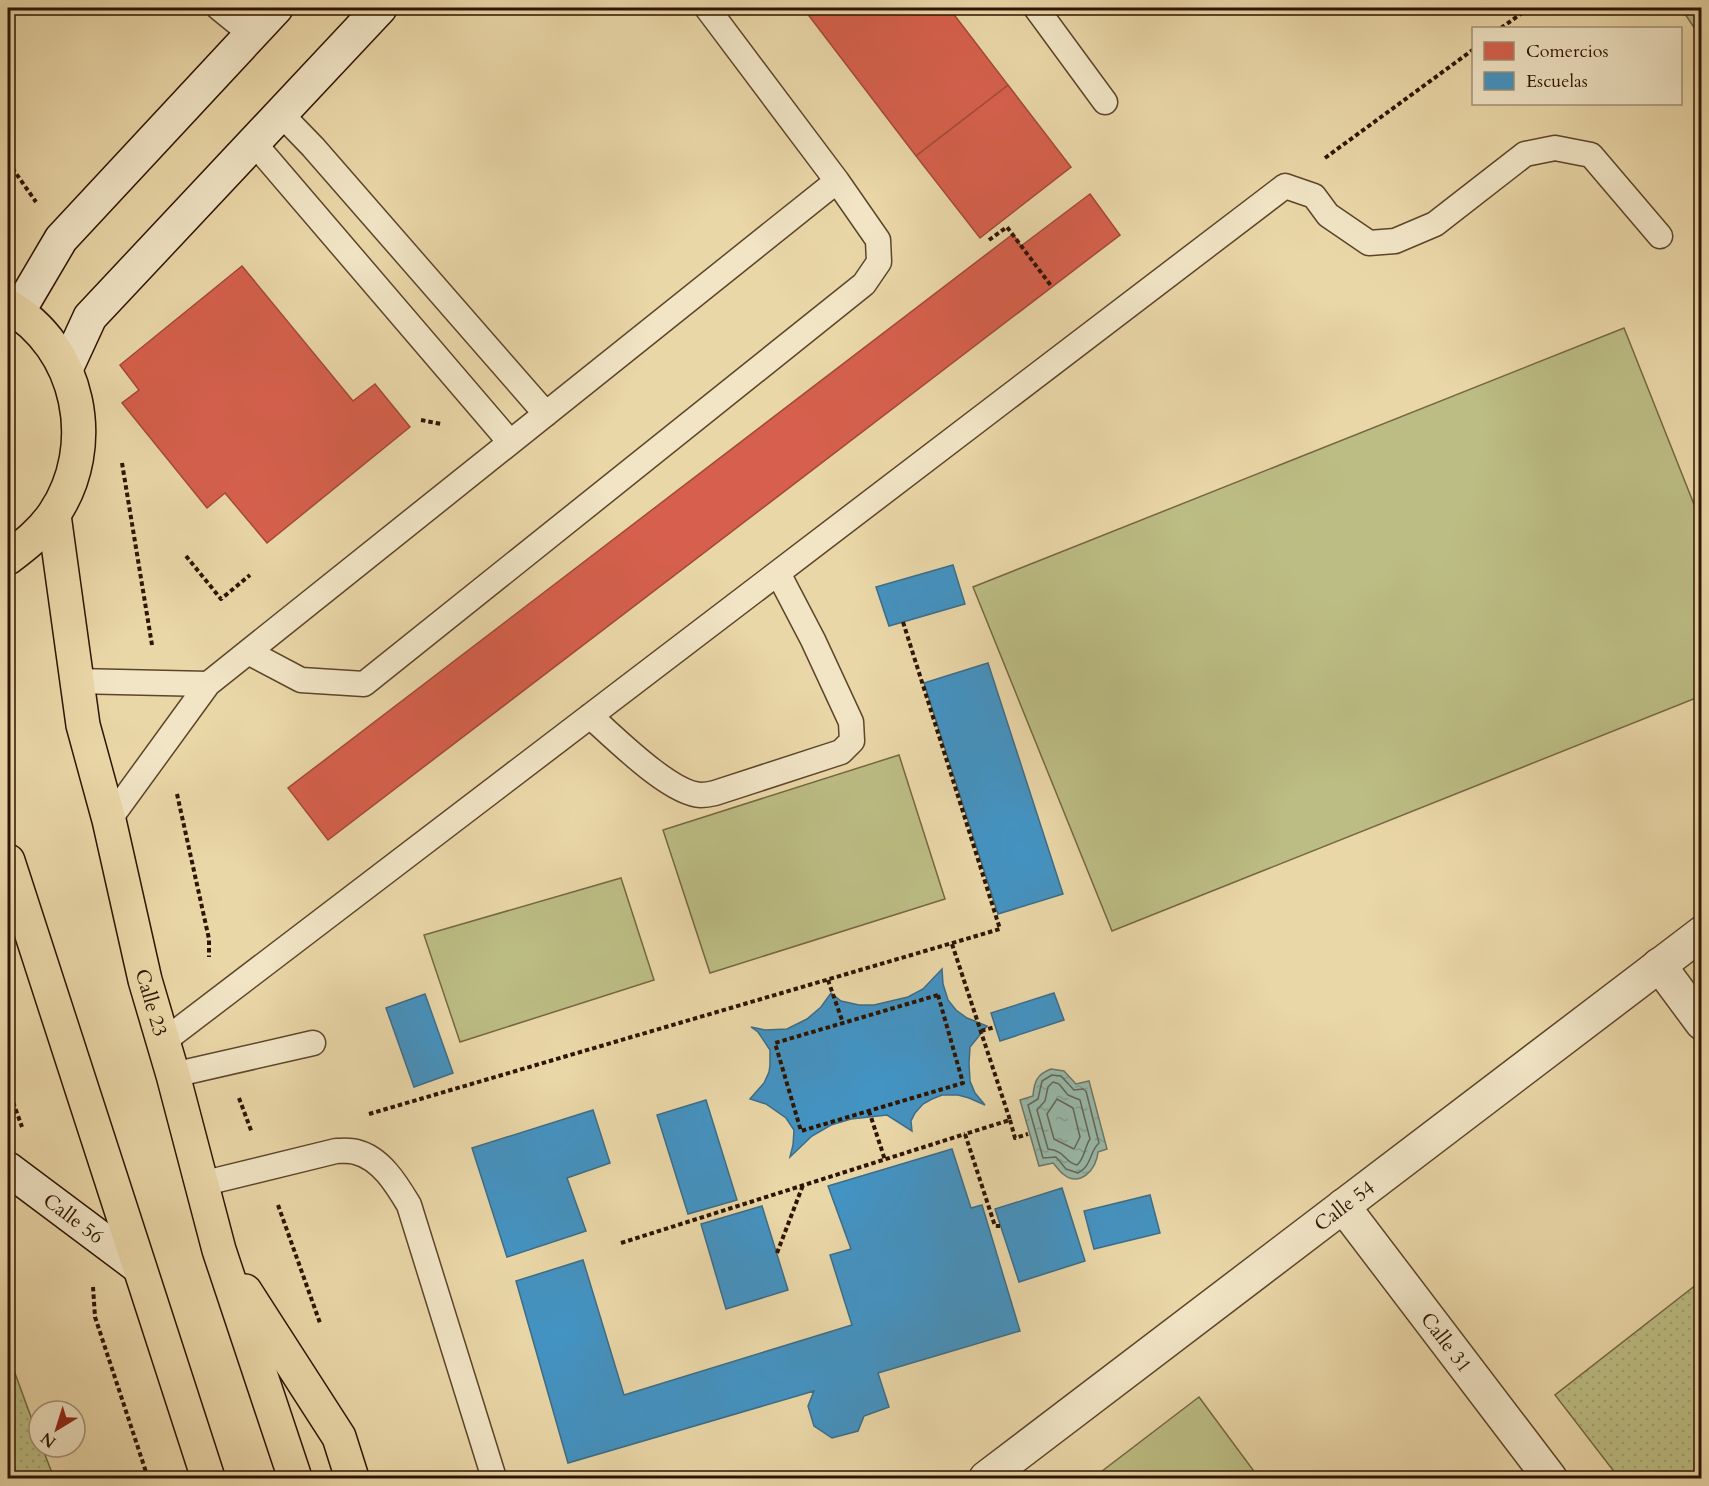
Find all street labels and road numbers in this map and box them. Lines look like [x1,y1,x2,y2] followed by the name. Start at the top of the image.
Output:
[129,966,174,1040] street label: Calle 23
[1308,1174,1380,1237] street label: Calle 54
[38,1187,109,1250] street label: Calle 56
[1415,1306,1478,1378] street label: Calle 31

